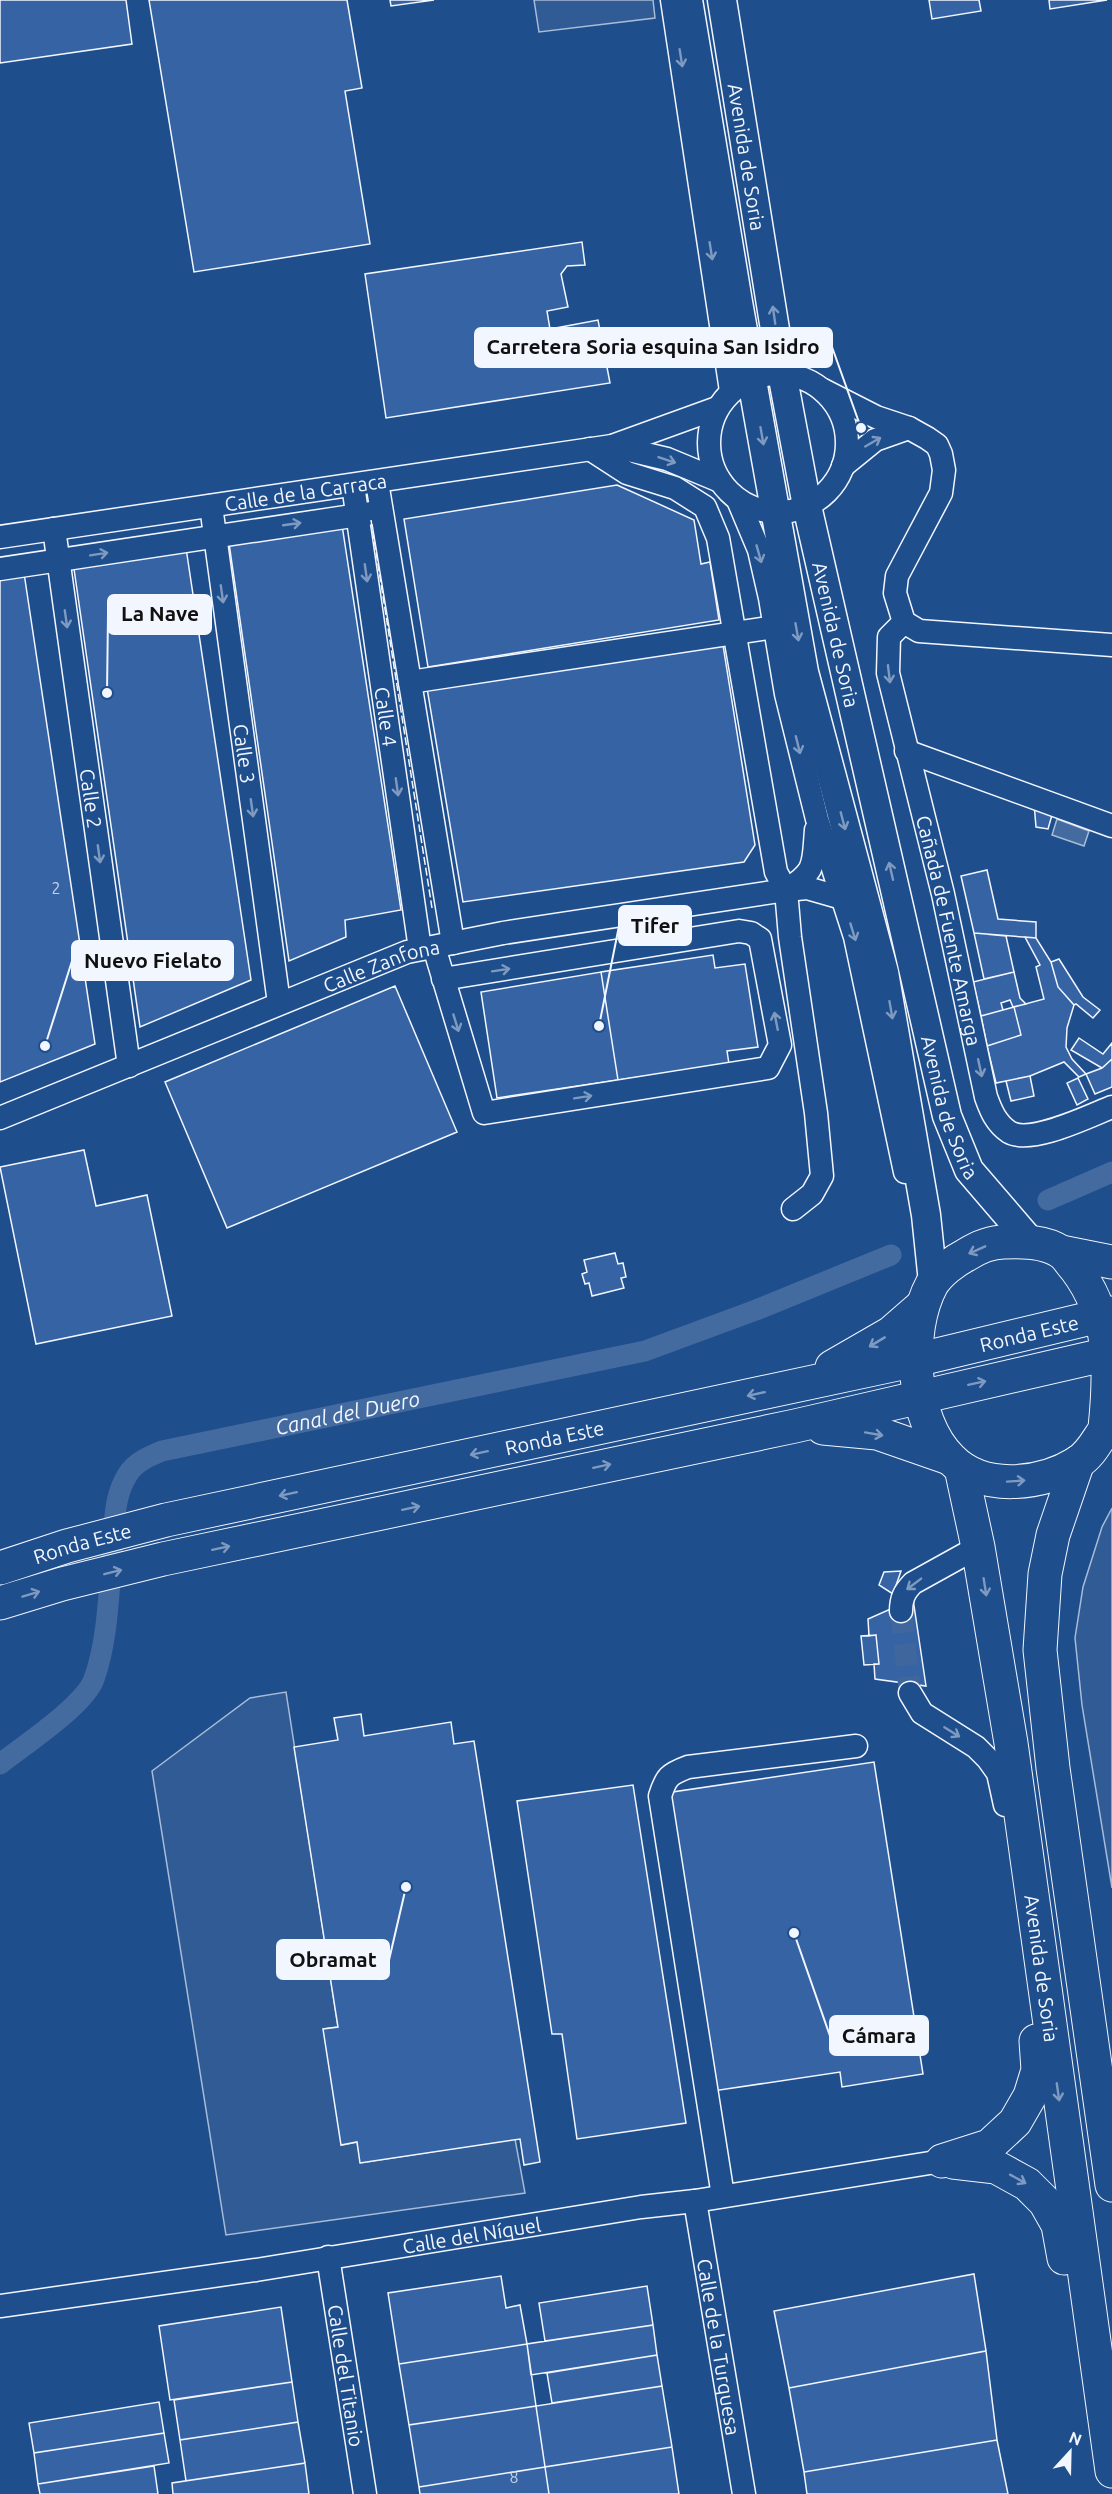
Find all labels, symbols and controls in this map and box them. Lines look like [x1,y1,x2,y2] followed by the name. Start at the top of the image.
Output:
[676,47,687,67] one-way arrow
[724,82,770,232] street label: Avenida de Soria
[706,240,717,260] one-way arrow
[768,306,779,326] one-way arrow
[475,328,832,367] callout: Carretera Soria esquina San Isidro
[486,334,820,358] text: Carretera Soria esquina San Isidro
[757,426,768,445] one-way arrow
[864,436,881,448] one-way arrow
[657,455,676,466] one-way arrow
[223,468,388,515] street label: Calle de la Carraca
[282,519,301,530] one-way arrow
[754,544,766,563] one-way arrow
[89,549,109,560] one-way arrow
[809,560,864,710] street label: Avenida de Soria
[360,563,371,582] one-way arrow
[217,583,228,603] one-way arrow
[108,595,211,634] callout: La Nave
[121,601,199,625] text: La Nave
[61,609,72,628] one-way arrow
[792,622,803,641] one-way arrow
[884,664,895,683] one-way arrow
[371,685,402,748] street label: Calle 4
[229,722,260,785] street label: Calle 3
[793,735,805,754] one-way arrow
[76,767,107,830] street label: Calle 2
[391,776,402,796] one-way arrow
[247,797,258,817] one-way arrow
[838,811,850,830] one-way arrow
[912,813,986,1048] street label: Cañada de Fuente Amarga
[94,843,105,863] one-way arrow
[884,861,896,880] one-way arrow
[51,879,61,897] house number: 2
[619,906,691,945] callout: Tifer
[631,913,679,937] text: Tifer
[848,922,859,941] one-way arrow
[319,934,441,997] street label: Calle Zanfona
[72,941,233,980] callout: Nuevo Fielato
[84,948,222,972] text: Nuevo Fielato
[490,964,510,975] one-way arrow
[885,1000,896,1020] one-way arrow
[770,1012,781,1032] one-way arrow
[452,1013,463,1032] one-way arrow
[917,1033,983,1184] street label: Avenida de Soria
[975,1058,986,1078] one-way arrow
[572,1091,592,1102] one-way arrow
[968,1245,986,1256] one-way arrow
[977,1310,1081,1356] street label: Ronda Este
[869,1337,886,1349] one-way arrow
[967,1377,986,1389] one-way arrow
[273,1386,422,1439] water label: Canal del Duero
[747,1389,766,1400] one-way arrow
[503,1415,606,1459] street label: Ronda Este
[863,1428,883,1439] one-way arrow
[470,1448,489,1459] one-way arrow
[592,1460,611,1472] one-way arrow
[1006,1475,1026,1486] one-way arrow
[279,1488,298,1500] one-way arrow
[402,1501,421,1513] one-way arrow
[30,1518,134,1568] street label: Ronda Este
[210,1542,230,1553] one-way arrow
[103,1565,122,1577] one-way arrow
[979,1577,990,1596] one-way arrow
[906,1578,922,1591] one-way arrow
[21,1588,40,1599] one-way arrow
[943,1725,960,1738] one-way arrow
[1021,1893,1064,2043] street label: Avenida de Soria
[277,1940,389,1979] callout: Obramat
[289,1947,377,1971] text: Obramat
[830,2016,928,2055] callout: Cámara
[842,2023,916,2047] text: Cámara
[1053,2081,1064,2101] one-way arrow
[1009,2173,1026,2185] one-way arrow
[401,2212,542,2257] street label: Calle del Níquel
[693,2257,746,2437] street label: Calle de la Turquesa
[324,2303,369,2448] street label: Calle del Titanio
[1040,2422,1100,2482] north arrow
[1067,2428,1085,2449] text: N
[509,2468,519,2486] house number: 8

